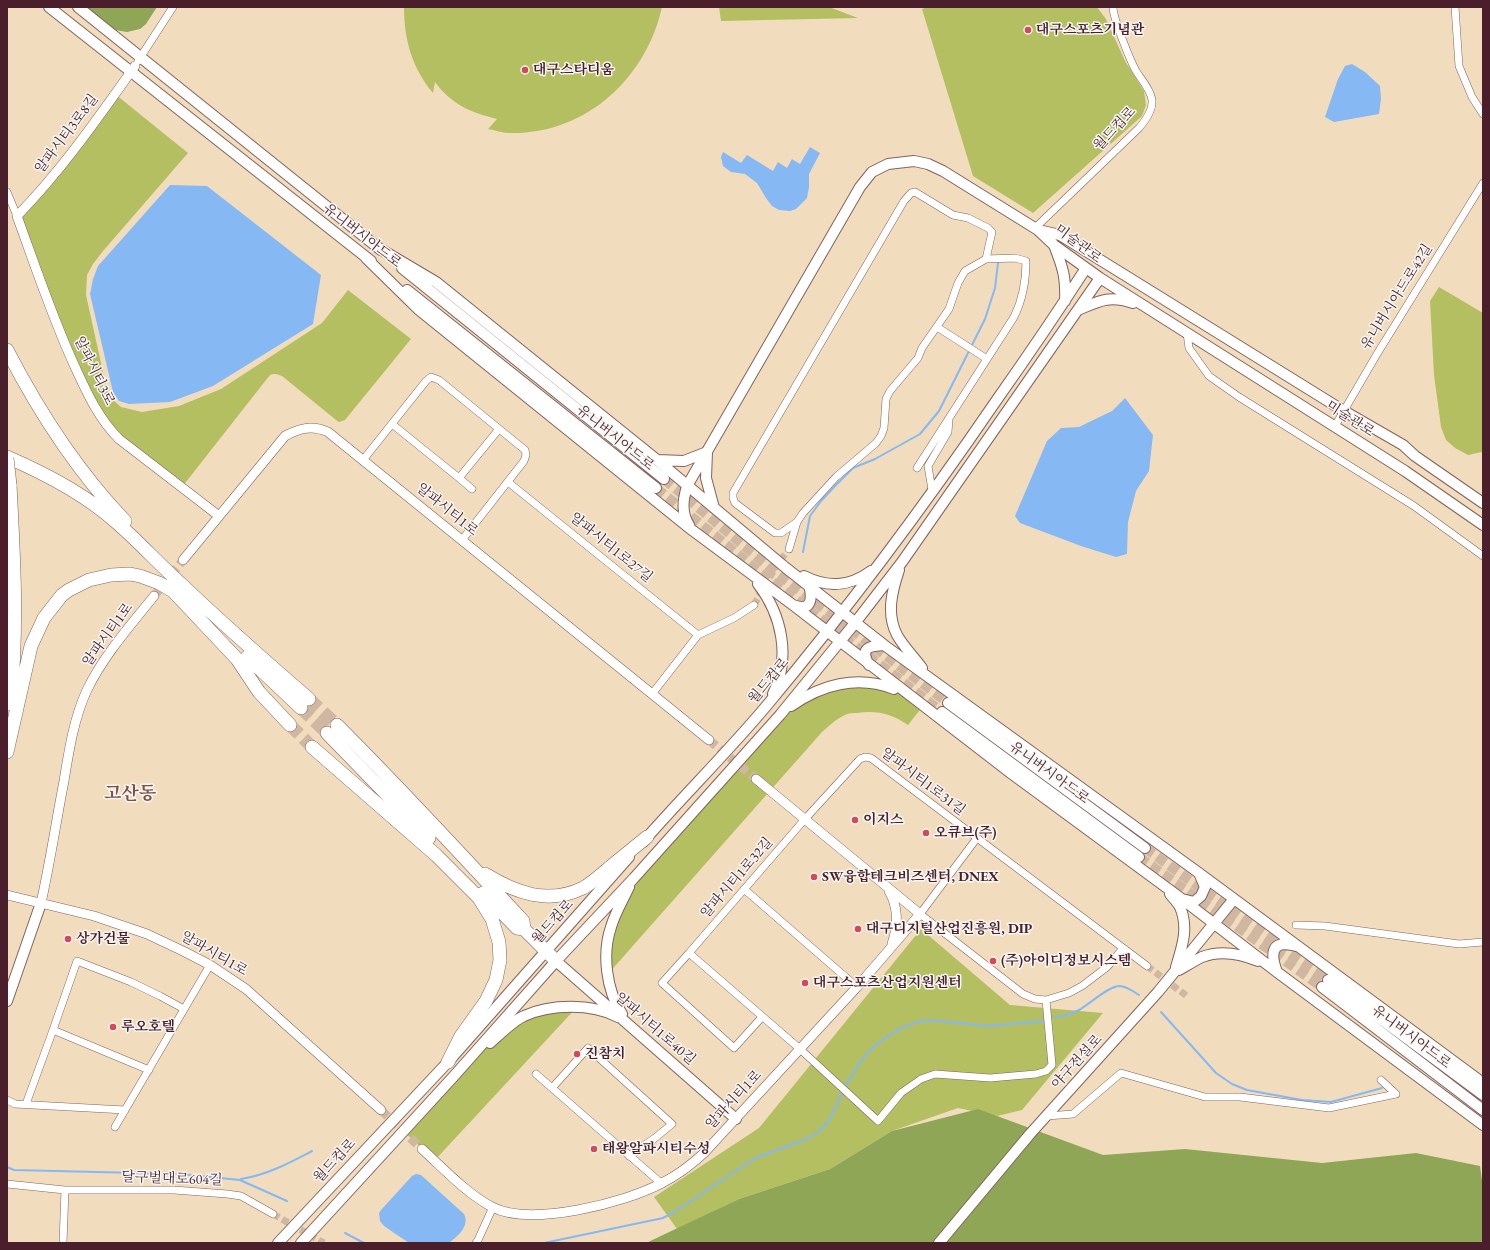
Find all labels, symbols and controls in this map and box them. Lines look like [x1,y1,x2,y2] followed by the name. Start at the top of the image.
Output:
[1036,22,1144,38] place label: 대구스포츠기념관
[1023,25,1033,35] marker: 대구스포츠기념관
[533,62,614,78] place label: 대구스타디움
[520,65,530,75] marker: 대구스타디움
[32,91,102,177] street label: 알파시티3로8길
[1090,103,1140,155] street label: 월드컵로
[320,200,404,272] street label: 유니버시아드로
[1051,221,1105,267] street label: 미술관로
[1358,241,1436,353] street label: 유니버시아드로42길
[70,334,118,408] street label: 알파시티3로
[1323,397,1377,441] street label: 미술관로
[573,402,657,474] street label: 유니버시아드로
[413,480,481,540] street label: 알파시티1로
[566,510,656,586] street label: 알파시티1로27길
[79,600,137,670] street label: 알파시티1로
[745,655,793,707] street label: 월드컵로
[1006,738,1092,808] street label: 유니버시아드로
[877,745,969,819] street label: 알파시티1로31길
[104,783,156,805] district label: 고산동
[863,812,904,828] place label: 이지스
[850,815,860,825] marker: 이지스
[934,825,997,841] place label: 오큐브(주)
[921,828,931,838] marker: 오큐브(주)
[697,834,777,922] street label: 알파시티1로32길
[822,869,999,885] place label: SW융합테크비즈센터, DNEX
[809,872,819,882] marker: SW융합테크비즈센터, DNEX
[529,896,577,948] street label: 월드컵로
[866,921,1032,937] place label: 대구디지털산업진흥원, DIP
[853,924,863,934] marker: 대구디지털산업진흥원, DIP
[178,928,250,980] street label: 알파시티1로
[76,931,130,947] place label: 상가건물
[63,934,73,944] marker: 상가건물
[1001,953,1131,969] place label: (주)아이디정보시스템
[988,956,998,966] marker: (주)아이디정보시스템
[813,975,962,991] place label: 대구스포츠산업지원센터
[800,978,810,988] marker: 대구스포츠산업지원센터
[611,989,699,1069] street label: 알파시티1로40길
[1368,1002,1454,1072] street label: 유니버시아드로
[121,1019,175,1035] place label: 루오호텔
[108,1022,118,1032] marker: 루오호텔
[1048,1031,1106,1093] street label: 야구전설로
[585,1046,626,1062] place label: 진참치
[572,1049,582,1059] marker: 진참치
[703,1067,765,1133] street label: 알파시티1로
[310,1135,360,1187] street label: 월드컵로
[602,1141,710,1157] place label: 태왕알파시티수성
[589,1144,599,1154] marker: 태왕알파시티수성
[121,1169,223,1189] street label: 달구벌대로604길

